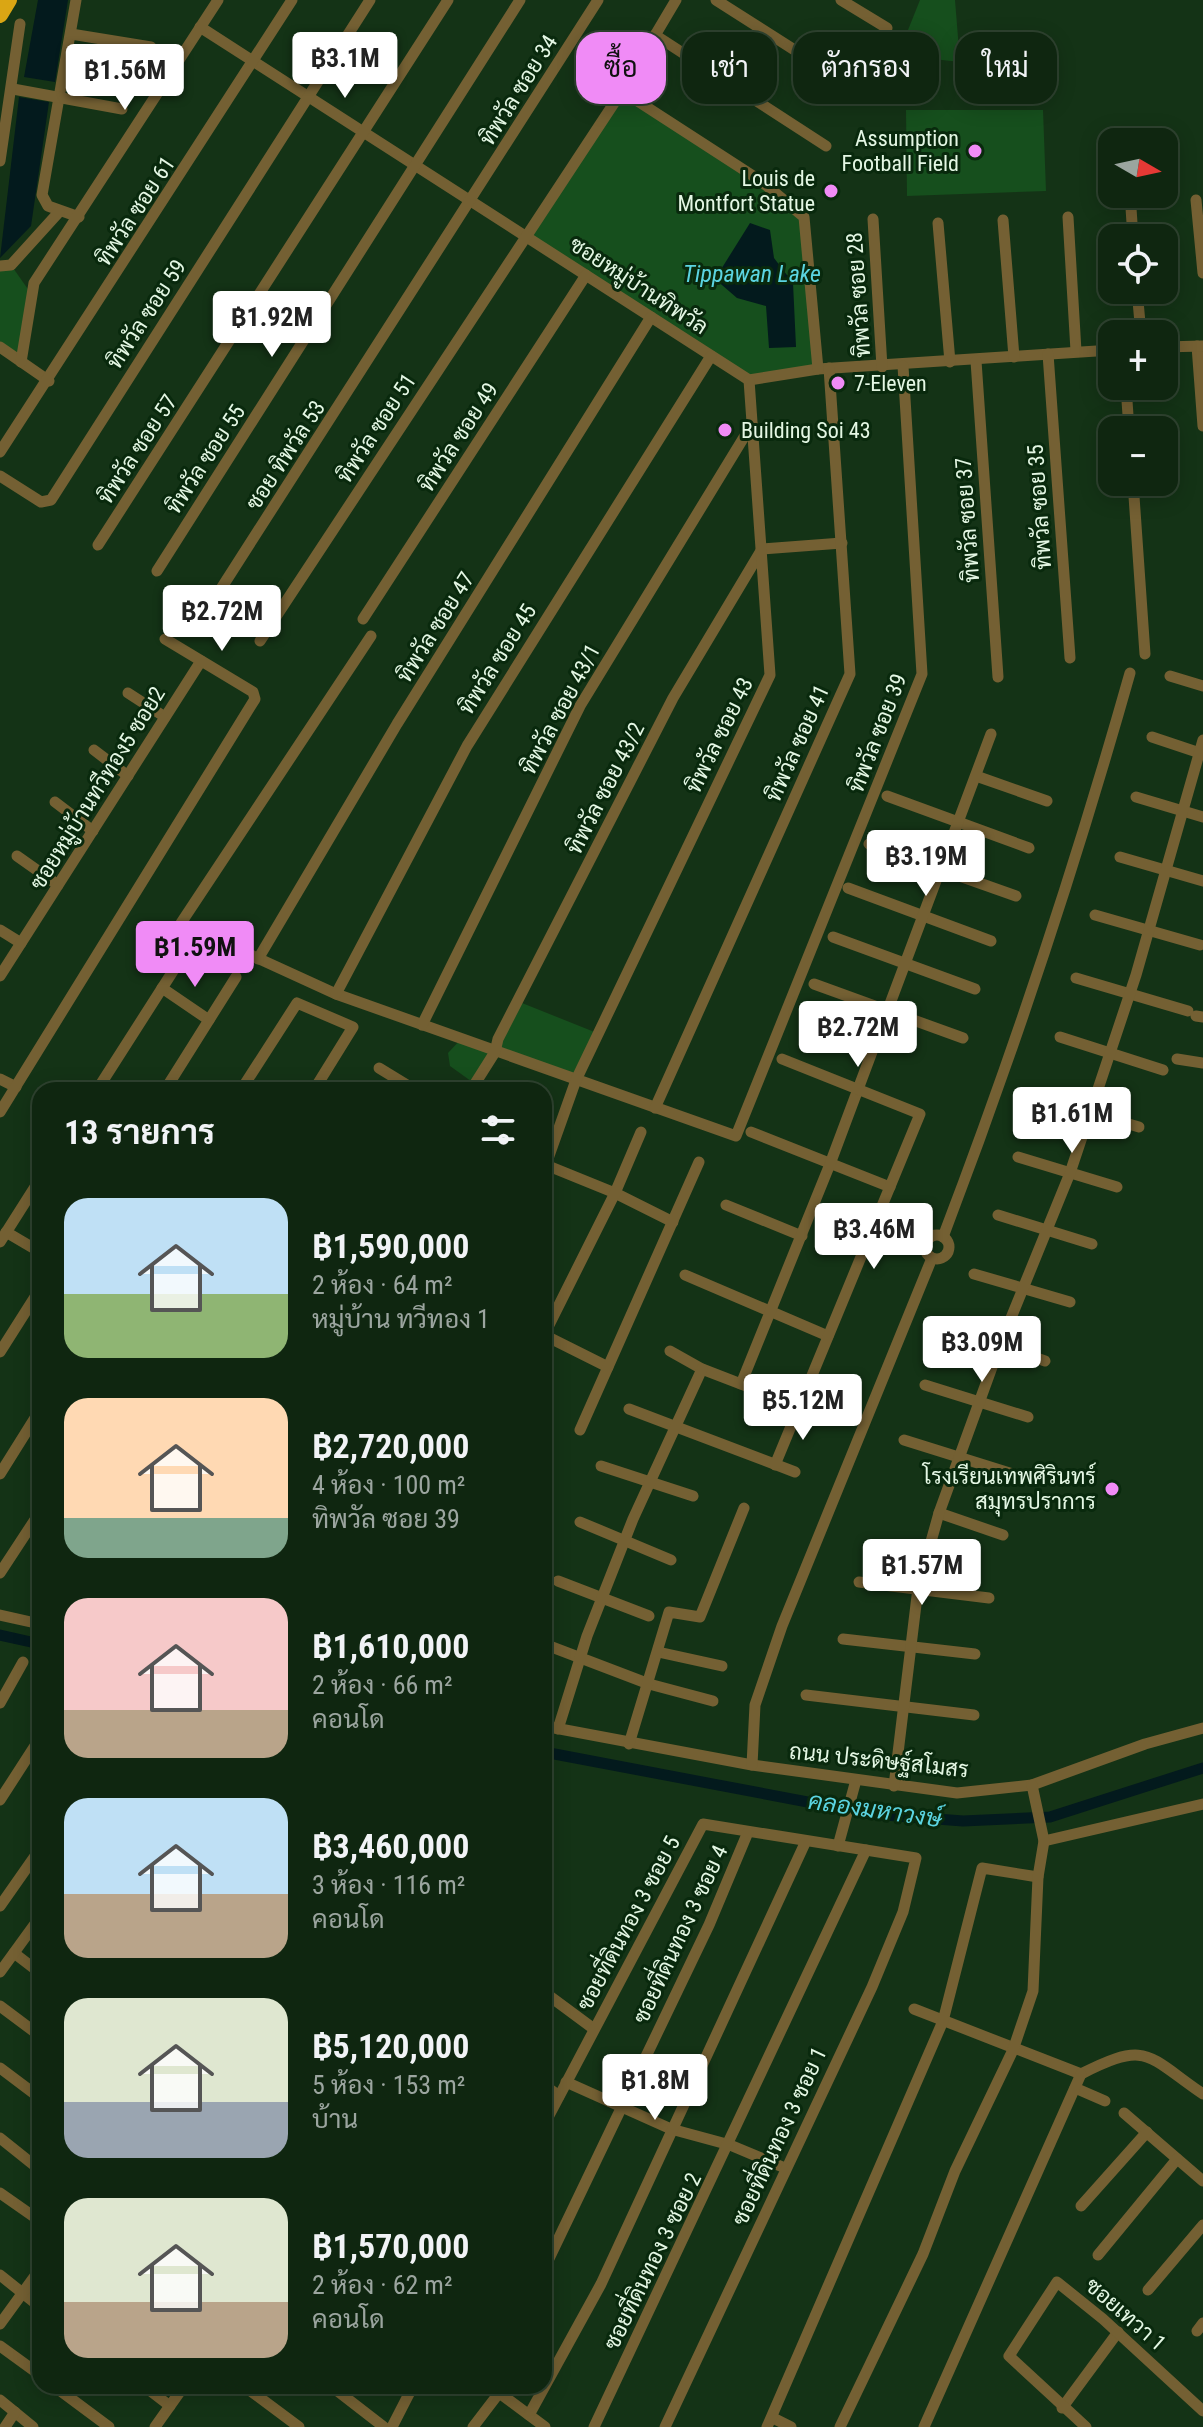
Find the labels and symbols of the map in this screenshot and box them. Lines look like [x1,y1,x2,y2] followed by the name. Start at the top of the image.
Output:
[474,30,562,150] street label: ทิพวัล ซอย 34
[289,32,401,100] pin: ฿3.1M
[60,44,190,112] pin: ฿1.56M
[842,126,959,176] place label: Assumption Football Field
[1098,128,1178,208] north arrow
[966,142,984,160] marker: Assumption Football Field
[90,151,180,271] street label: ทิพวัล ซอย 61
[677,166,815,216] place label: Louis de Montfort Statue
[822,182,840,200] marker: Louis de Montfort Statue
[563,230,714,342] street label: ซอยหมู่บ้านทิพวัล
[841,232,875,358] street label: ทิพวัล ซอย 28
[101,254,191,374] street label: ทิพวัล ซอย 59
[683,260,821,288] water label: Tippawan Lake
[207,291,337,359] pin: ฿1.92M
[331,368,421,488] street label: ทิพวัล ซอย 51
[854,371,927,396] place label: 7-Eleven
[829,374,847,392] marker: 7-Eleven
[413,377,503,497] street label: ทิพวัล ซอย 49
[92,389,182,509] street label: ทิพวัล ซอย 57
[240,395,330,515] street label: ซอย ทิพวัล 53
[160,399,250,519] street label: ทิพวัล ซอย 55
[741,418,871,443] place label: Building Soi 43
[716,421,734,439] marker: Building Soi 43
[1022,444,1056,570] street label: ทิพวัล ซอย 35
[950,457,984,583] street label: ทิพวัล ซอย 37
[391,567,479,687] street label: ทิพวัล ซอย 47
[157,585,287,653] pin: ฿2.72M
[453,599,541,719] street label: ทิพวัล ซอย 45
[515,639,605,779] street label: ทิพวัล ซอย 43/1
[842,670,912,796] street label: ทิพวัล ซอย 39
[680,673,758,797] street label: ทิพวัล ซอย 43
[23,681,173,896] street label: ซอยหมู่บ้านทวีทอง5 ซอย2
[760,681,834,805] street label: ทิพวัล ซอย 41
[561,718,649,858] street label: ทิพวัล ซอย 43/2
[861,830,991,898] pin: ฿3.19M
[130,921,260,989] pin: ฿1.59M
[793,1001,923,1069] pin: ฿2.72M
[1007,1087,1137,1155] pin: ฿1.61M
[809,1203,939,1271] pin: ฿3.46M
[917,1316,1047,1384] pin: ฿3.09M
[738,1374,868,1442] pin: ฿5.12M
[922,1462,1096,1517] place label: โรงเรียนเทพศิรินทร์ สมุทรปราการ
[1103,1480,1121,1498] marker: โรงเรียนเทพศิรินทร์ สมุทรปราการ
[857,1539,987,1607] pin: ฿1.57M
[788,1737,970,1785] street label: ถนน ประดิษฐ์สโมสร
[806,1785,946,1834] water label: คลองมหาวงษ์
[566,1829,685,2015] street label: ซอยที่ดินทอง 3 ซอย 5
[622,1838,733,2027] street label: ซอยที่ดินทอง 3 ซอย 4
[721,2040,832,2229] street label: ซอยที่ดินทอง 3 ซอย 1
[599,2054,711,2122] pin: ฿1.8M
[592,2166,706,2354] street label: ซอยที่ดินทอง 3 ซอย 2
[1080,2273,1171,2356] street label: ซอยเทวา 1

